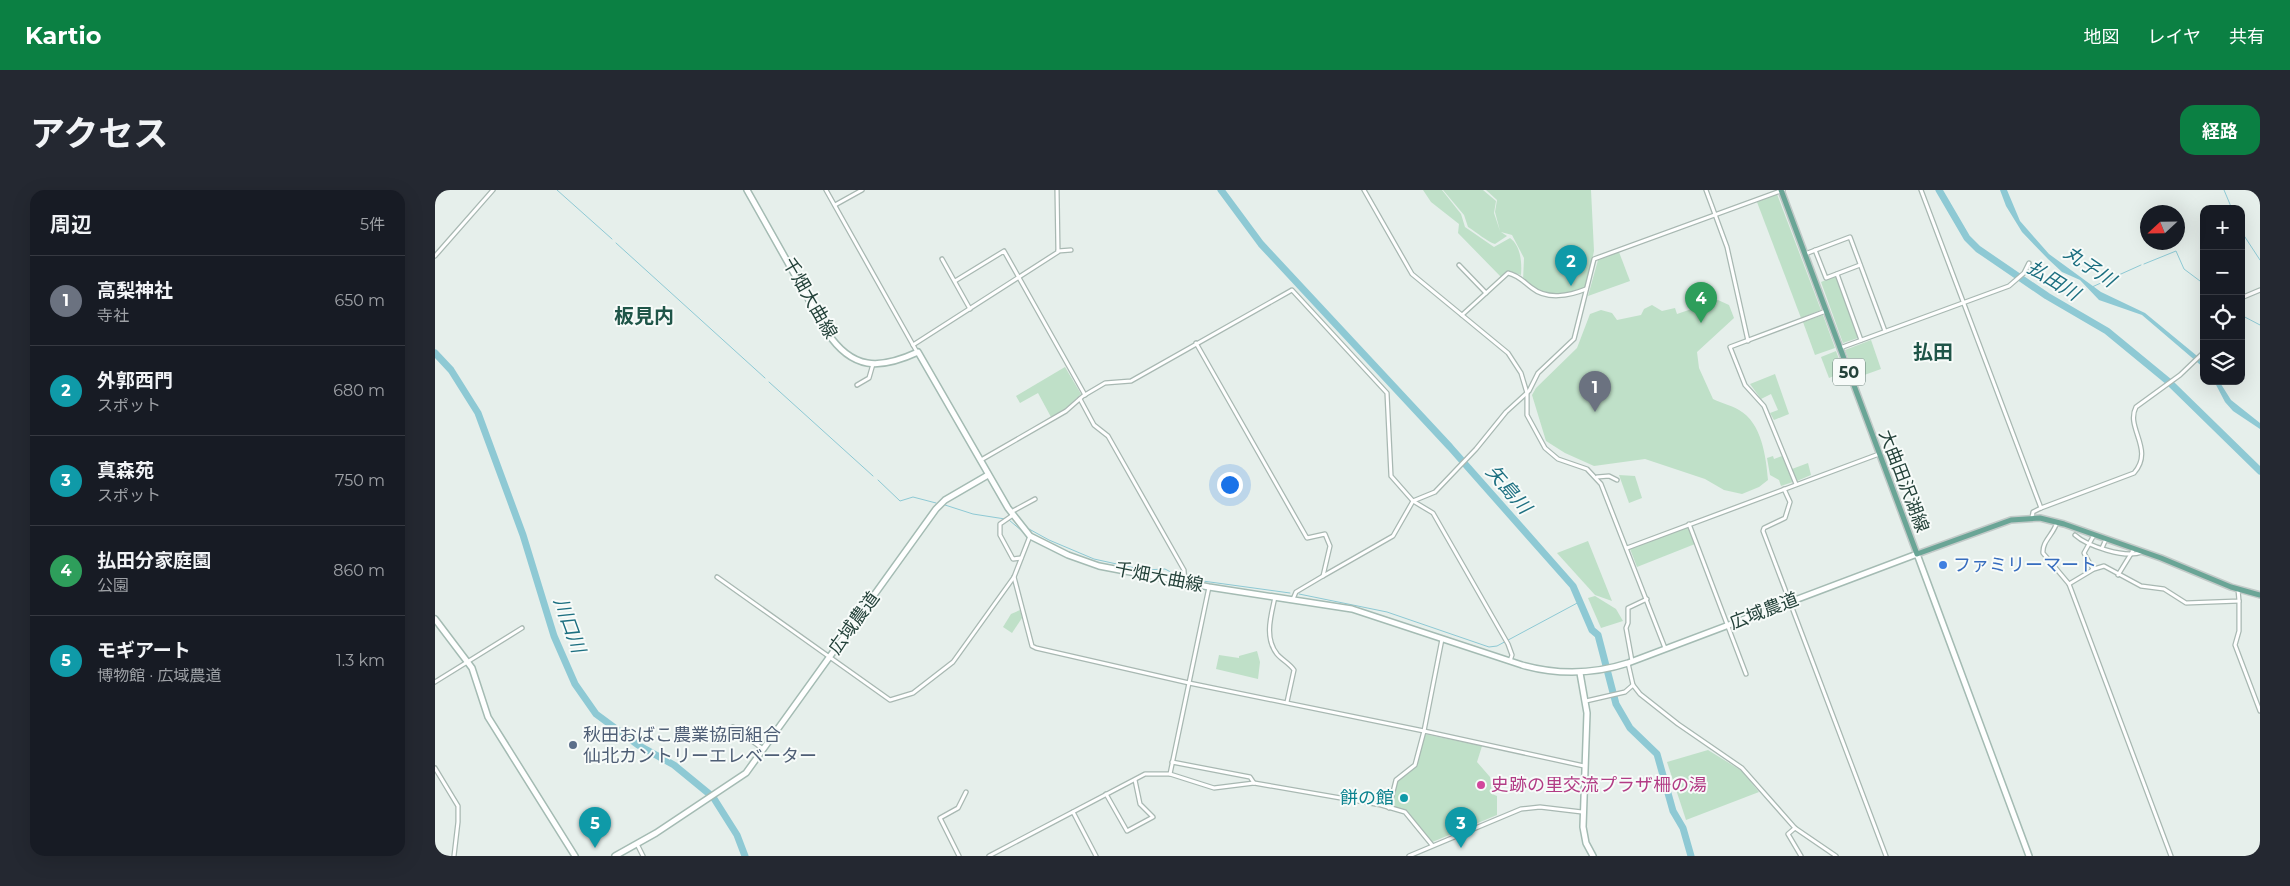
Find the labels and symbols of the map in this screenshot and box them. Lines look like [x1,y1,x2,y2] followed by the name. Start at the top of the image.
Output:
[2140,205,2185,250] north arrow
[2060,241,2121,293] water label: 丸子川
[1555,245,1587,286] pin: 2
[778,254,842,342] street label: 千畑大曲線
[2023,256,2086,306] water label: 払田川
[1685,282,1717,323] pin: 4
[614,304,674,328] district label: 板見内
[1913,340,1953,364] district label: 払田
[1833,358,1865,386] road number: 50
[1579,371,1611,412] pin: 1
[1874,427,1934,535] street label: 大曲田沢湖線
[1481,460,1537,520] water label: 矢島川
[1217,472,1243,498] your location
[1953,554,2097,576] place label: ファミリーマート
[1113,558,1205,596] street label: 千畑大曲線
[1937,559,1949,571] marker: ファミリーマート
[824,587,884,659] street label: 広域農道
[1726,588,1802,634] street label: 広域農道
[549,594,591,658] water label: 川口川
[583,724,817,767] place label: 秋田おばこ農業協同組合 仙北カントリーエレベーター
[567,739,579,751] marker: 秋田おばこ農業協同組合 仙北カントリーエレベーター
[1491,774,1707,796] place label: 史跡の里交流プラザ柵の湯
[1475,779,1487,791] marker: 史跡の里交流プラザ柵の湯
[1340,787,1394,809] place label: 餅の館
[1398,792,1410,804] marker: 餅の館
[579,807,611,848] pin: 5
[1445,807,1477,848] pin: 3

